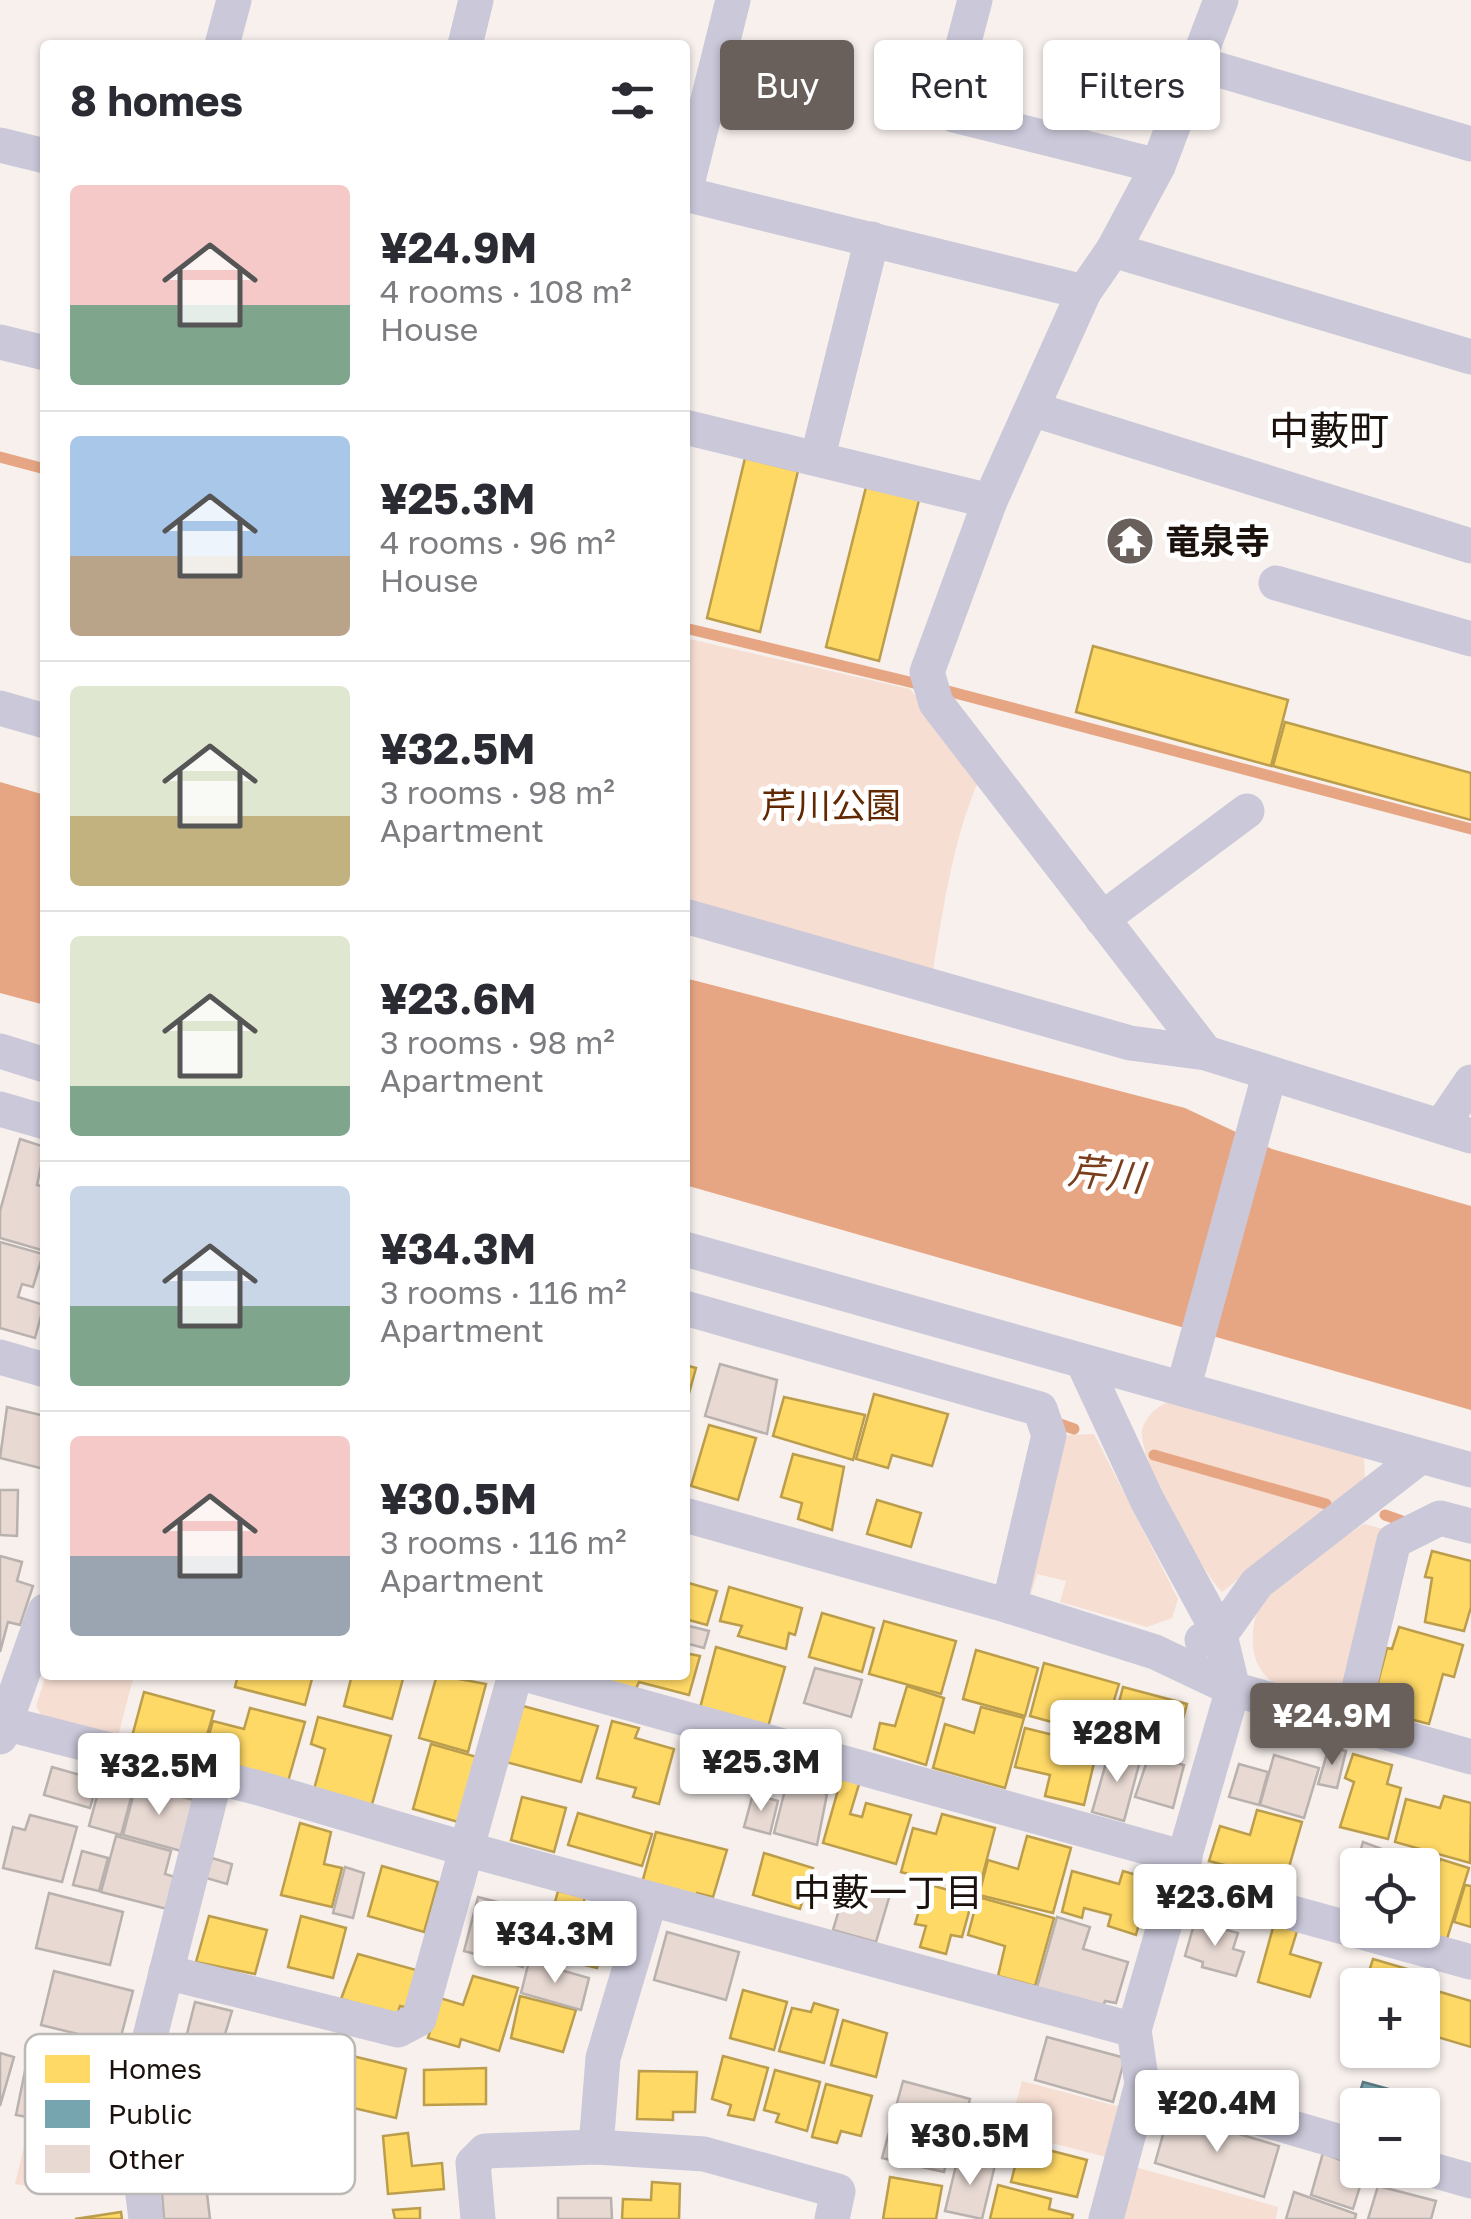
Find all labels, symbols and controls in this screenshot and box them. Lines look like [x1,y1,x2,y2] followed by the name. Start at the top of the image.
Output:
[720,40,854,130] chip: Buy
[874,40,1023,130] chip: Rent
[1043,40,1220,130] chip: Filters
[605,73,660,128] icon: filters
[70,75,243,125] text: 8 homes
[380,222,537,272] text: ¥24.9M
[150,225,270,345] icon: home
[380,272,632,310] text: 4 rooms · 108 m²
[380,310,478,348] text: House
[1269,406,1389,454] district label: 中藪町
[380,473,535,523] text: ¥25.3M
[150,476,270,596] icon: home
[1104,515,1156,567] temple icon: 竜泉寺
[1165,520,1270,562] place label: 竜泉寺
[380,523,616,561] text: 4 rooms · 96 m²
[380,561,478,599] text: House
[380,723,535,773] text: ¥32.5M
[150,726,270,846] icon: home
[380,773,615,811] text: 3 rooms · 98 m²
[761,784,901,826] park label: 芹川公園
[380,811,544,849] text: Apartment
[380,973,536,1023] text: ¥23.6M
[150,976,270,1096] icon: home
[380,1023,615,1061] text: 3 rooms · 98 m²
[380,1061,544,1099] text: Apartment
[1066,1147,1150,1200] water label: 芹川
[380,1223,536,1273] text: ¥34.3M
[150,1226,270,1346] icon: home
[380,1273,626,1311] text: 3 rooms · 116 m²
[380,1311,544,1349] text: Apartment
[380,1473,537,1523] text: ¥30.5M
[150,1476,270,1596] icon: home
[380,1523,626,1561] text: 3 rooms · 116 m²
[380,1561,544,1599] text: Apartment
[1251,1683,1413,1768] pin: ¥24.9M
[1272,1696,1392,1734] text: ¥24.9M
[1058,1700,1176,1785] pin: ¥28M
[1072,1713,1162,1751] text: ¥28M
[680,1729,842,1814] pin: ¥25.3M
[78,1733,240,1818] pin: ¥32.5M
[702,1742,820,1780] text: ¥25.3M
[100,1746,218,1784] text: ¥32.5M
[1340,1848,1440,2188] map controls
[1340,1848,1440,1948] button: locate
[1134,1864,1296,1949] pin: ¥23.6M
[793,1869,983,1914] district label: 中藪一丁目
[1155,1877,1275,1915] text: ¥23.6M
[474,1901,636,1986] pin: ¥34.3M
[496,1914,614,1952] text: ¥34.3M
[1340,1968,1440,2068] button: +
[25,2034,355,2194] legend
[108,2052,202,2085] text: Homes
[1136,2070,1298,2155] pin: ¥20.4M
[1157,2083,1277,2121] text: ¥20.4M
[1340,2088,1440,2188] button: −
[108,2097,192,2130] text: Public
[889,2103,1051,2188] pin: ¥30.5M
[910,2116,1030,2154] text: ¥30.5M
[108,2142,184,2175] text: Other

